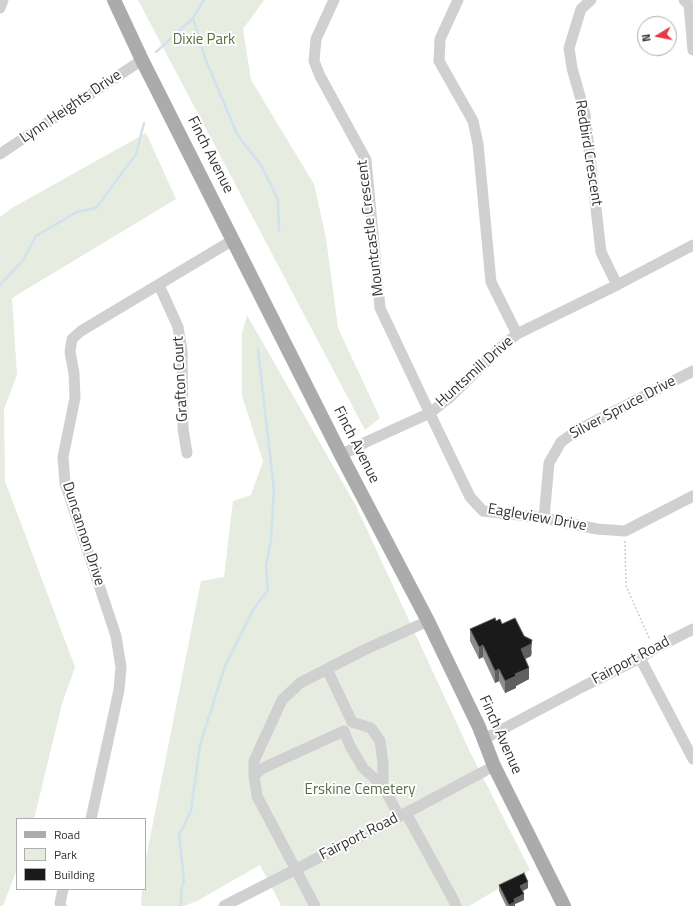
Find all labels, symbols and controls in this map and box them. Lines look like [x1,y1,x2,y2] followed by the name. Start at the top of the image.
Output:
[637,16,677,56] north arrow
[173,31,235,49] park label: Dixie Park
[638,33,655,43] text: N
[17,67,125,147] street label: Lynn Heights Drive
[571,99,605,207] street label: Redbird Crescent
[183,113,237,197] street label: Finch Avenue
[354,159,388,297] street label: Mountcastle Crescent
[433,333,517,411] street label: Huntsmill Drive
[170,336,192,422] street label: Grafton Court
[567,373,679,443] street label: Silver Spruce Drive
[329,403,383,487] street label: Finch Avenue
[58,480,108,588] street label: Duncannon Drive
[486,500,588,536] street label: Eagleview Drive
[589,633,673,689] street label: Fairport Road
[475,693,525,777] street label: Finch Avenue
[305,781,415,799] park label: Erskine Cemetery
[317,810,401,864] street label: Fairport Road
[16,818,146,890] legend
[54,825,80,844] text: Road
[54,845,77,864] text: Park
[54,865,95,884] text: Building

